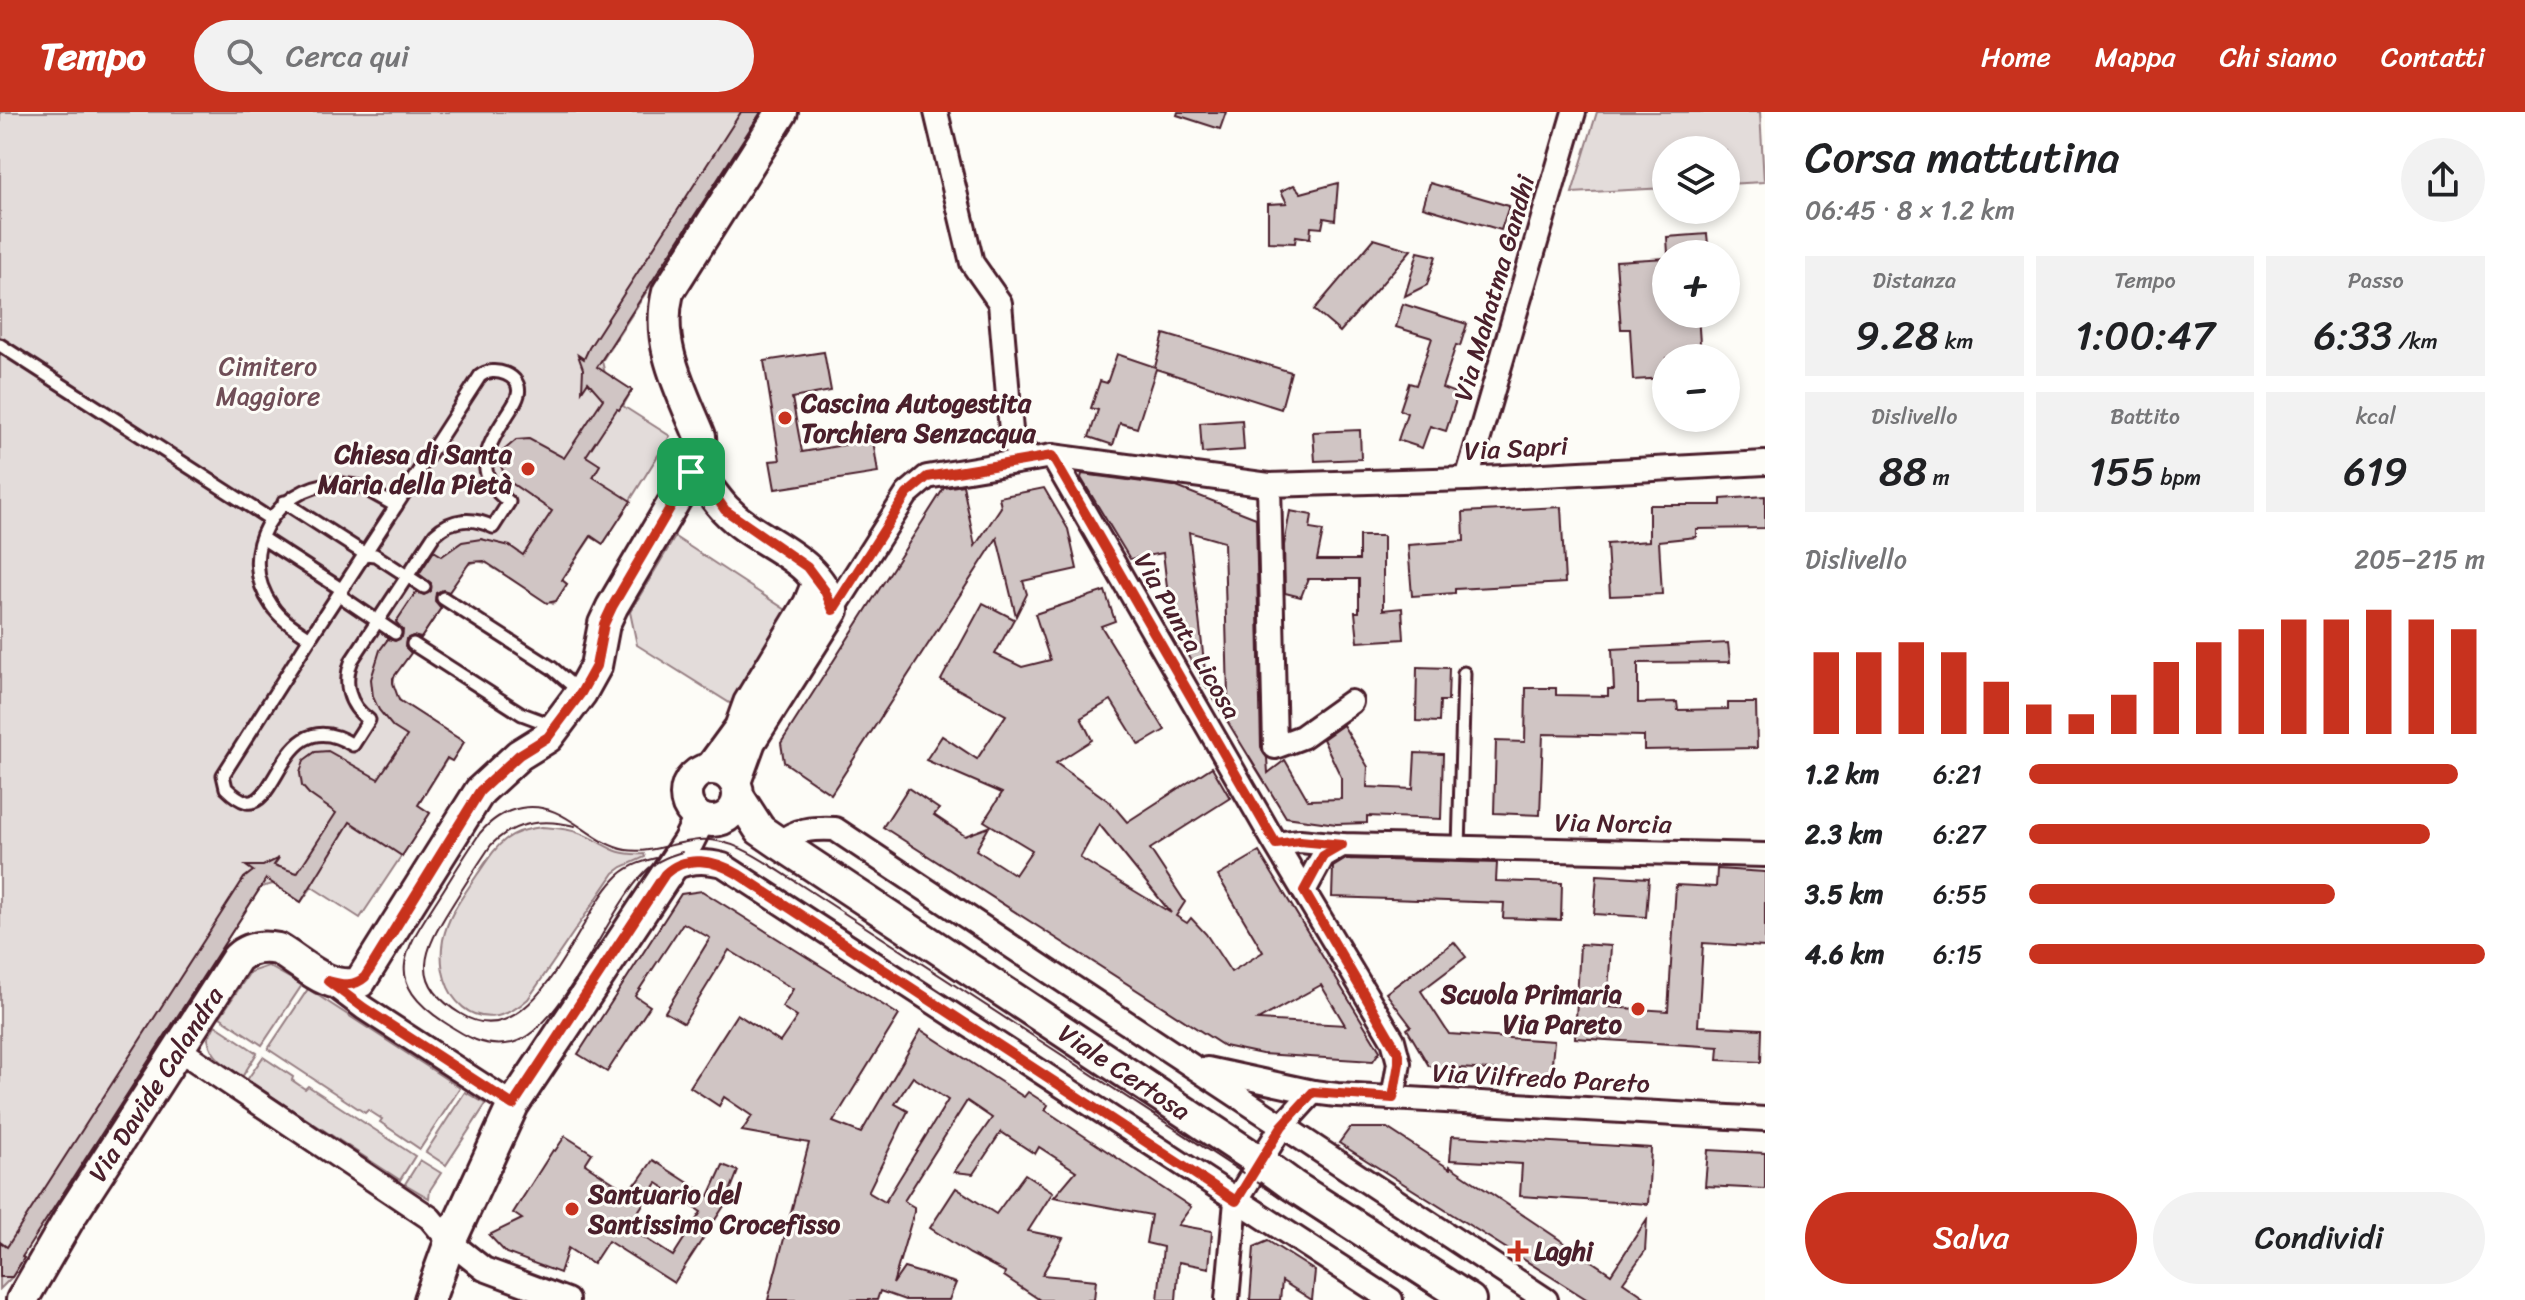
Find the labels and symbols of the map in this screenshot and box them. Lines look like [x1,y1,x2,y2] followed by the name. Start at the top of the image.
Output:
[1440,169,1548,406] street label: Via Mahatma Gandhi
[216,343,320,419] park label: Cimitero Maggiore
[800,380,1036,456] place label: Cascina Autogestita Torchiera Senzacqua
[776,409,794,427] marker: Cascina Autogestita Torchiera Senzacqua
[1463,422,1570,474] street label: Via Sapri
[317,431,513,507] place label: Chiesa di Santa Maria della Pietà
[657,438,725,506] pin
[519,460,537,478] marker: Chiesa di Santa Maria della Pietà
[1121,544,1255,728] street label: Via Punta Licosa
[1554,799,1673,847] street label: Via Norcia
[1440,971,1623,1047] place label: Scuola Primaria Via Pareto
[75,976,237,1191] street label: Via Davide Calandra
[1629,1000,1647,1018] marker: Scuola Primaria Via Pareto
[1049,1011,1200,1133] street label: Viale Certosa
[1431,1049,1651,1107] street label: Via Vilfredo Pareto
[587,1171,841,1247] place label: Santuario del Santissimo Crocefisso
[563,1200,581,1218] marker: Santuario del Santissimo Crocefisso
[1534,1228,1595,1274] place label: Laghi
[1509,1242,1527,1260] marker: Laghi

